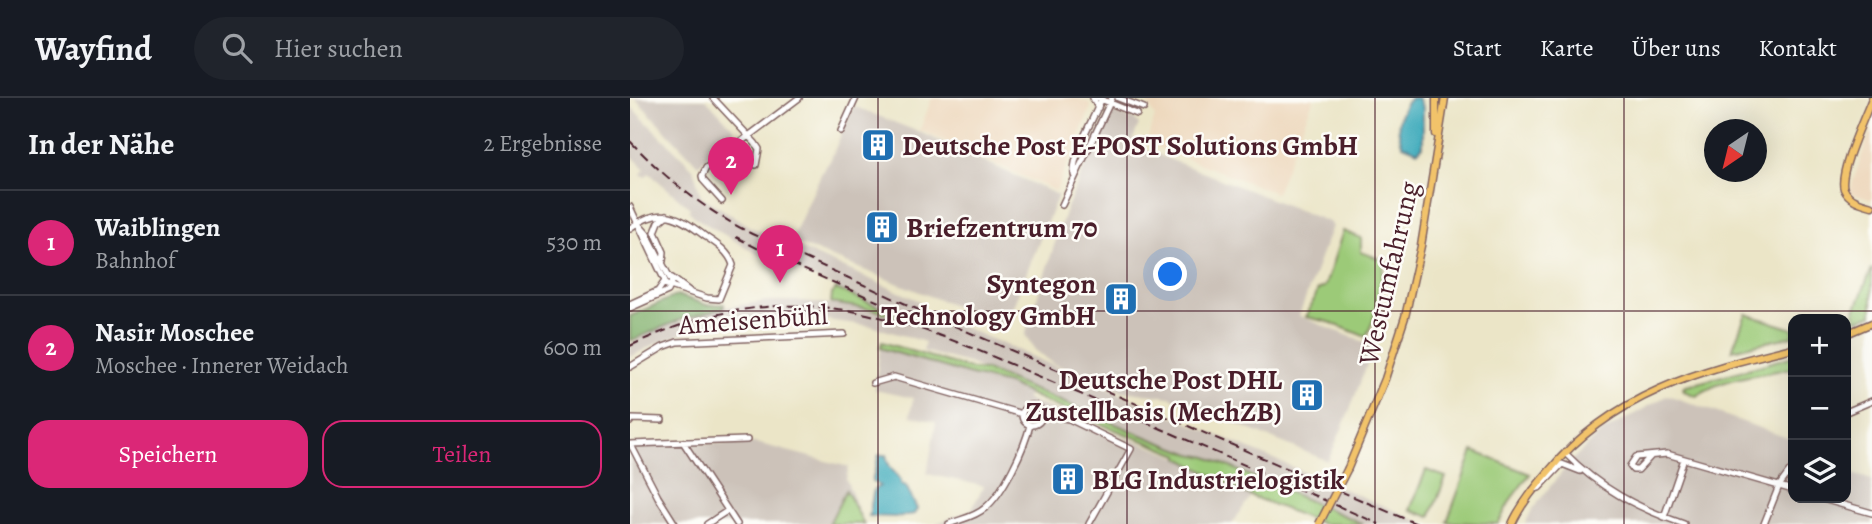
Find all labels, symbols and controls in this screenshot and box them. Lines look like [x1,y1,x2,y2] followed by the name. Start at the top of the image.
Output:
[194,17,684,80] search box
[35,26,152,71] text: Wayfind
[218,29,256,67] icon: search
[274,31,403,66] text: Hier suchen
[1453,32,1502,64] text: Start
[1540,32,1594,64] text: Karte
[1632,32,1721,64] text: Über uns
[1759,32,1837,64] text: Kontakt
[1704,119,1767,182] north arrow
[28,124,174,164] text: In der Nähe
[859,126,897,164] building icon: Deutsche Post E-POST Solutions GmbH
[902,127,1358,165] place label: Deutsche Post E-POST Solutions GmbH
[483,128,602,159] text: 2 Ergebnisse
[708,137,754,195] pin: 2
[1349,178,1429,370] street label: Westumfahrung
[863,208,901,246] building icon: Briefzentrum 70
[906,209,1098,247] place label: Briefzentrum 70
[95,210,220,245] text: Waiblingen
[757,225,803,283] pin: 1
[47,227,55,258] text: 1
[547,227,602,258] text: 530 m
[95,245,176,276] text: Bahnhof
[1153,257,1187,291] your location
[881,265,1096,335] place label: Syntegon Technology GmbH
[1102,280,1140,318] building icon: Syntegon Technology GmbH
[676,296,829,344] street label: Ameisenbühl
[1788,314,1851,503] map controls
[1788,314,1851,377] button: +
[95,315,254,350] text: Nasir Moschee
[45,332,57,363] text: 2
[543,332,602,363] text: 600 m
[95,350,348,381] text: Moschee · Innerer Weidach
[1025,361,1282,431] place label: Deutsche Post DHL Zustellbasis (MechZB)
[1288,376,1326,414] building icon: Deutsche Post DHL Zustellbasis (MechZB)
[1788,377,1851,440] button: −
[28,420,308,488] button: Speichern
[322,420,602,488] button: Teilen
[1788,440,1851,503] button: layers
[1049,460,1087,498] building icon: BLG Industrielogistik
[1092,461,1345,499] place label: BLG Industrielogistik

